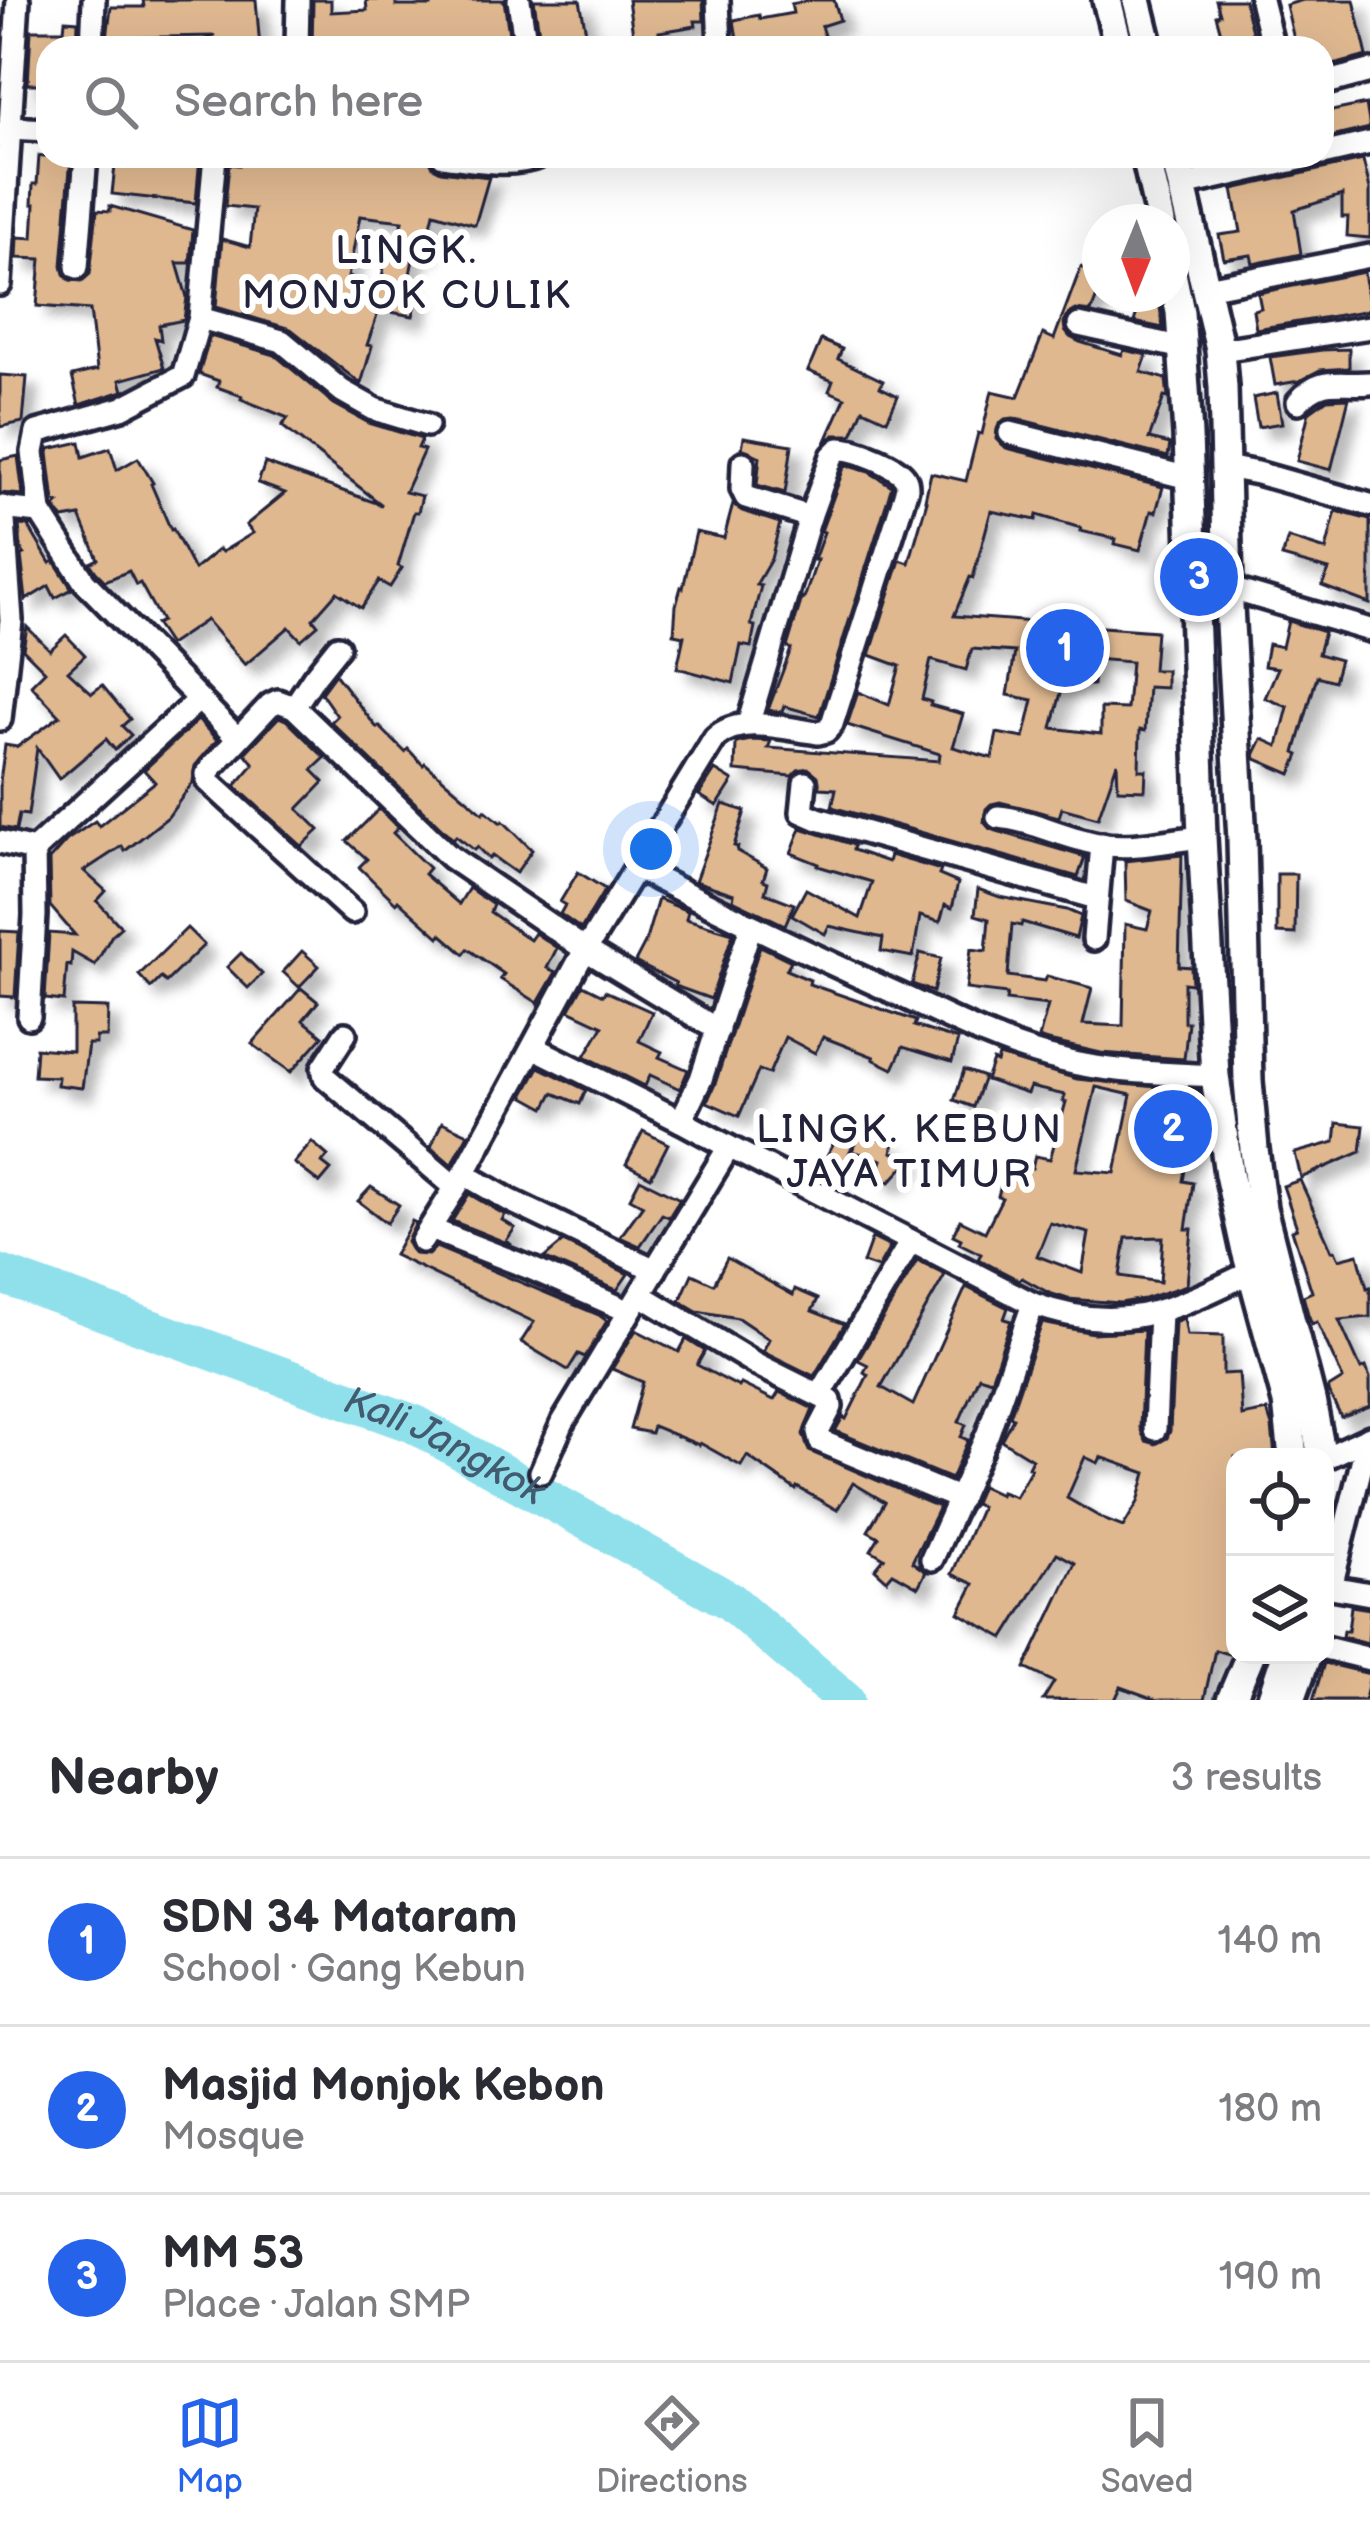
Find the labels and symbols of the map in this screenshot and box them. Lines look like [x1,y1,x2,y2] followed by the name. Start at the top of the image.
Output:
[1082,204,1190,312] north arrow
[242,228,572,320] district label: LINGK. MONJOK CULIK
[1160,532,1238,622] pin: 3
[1026,603,1104,693] pin: 1
[621,819,681,879] your location
[1134,1084,1212,1174] pin: 2
[756,1107,1064,1199] district label: LINGK. KEBUN JAYA TIMUR
[338,1377,554,1516] water label: Kali Jangkok

